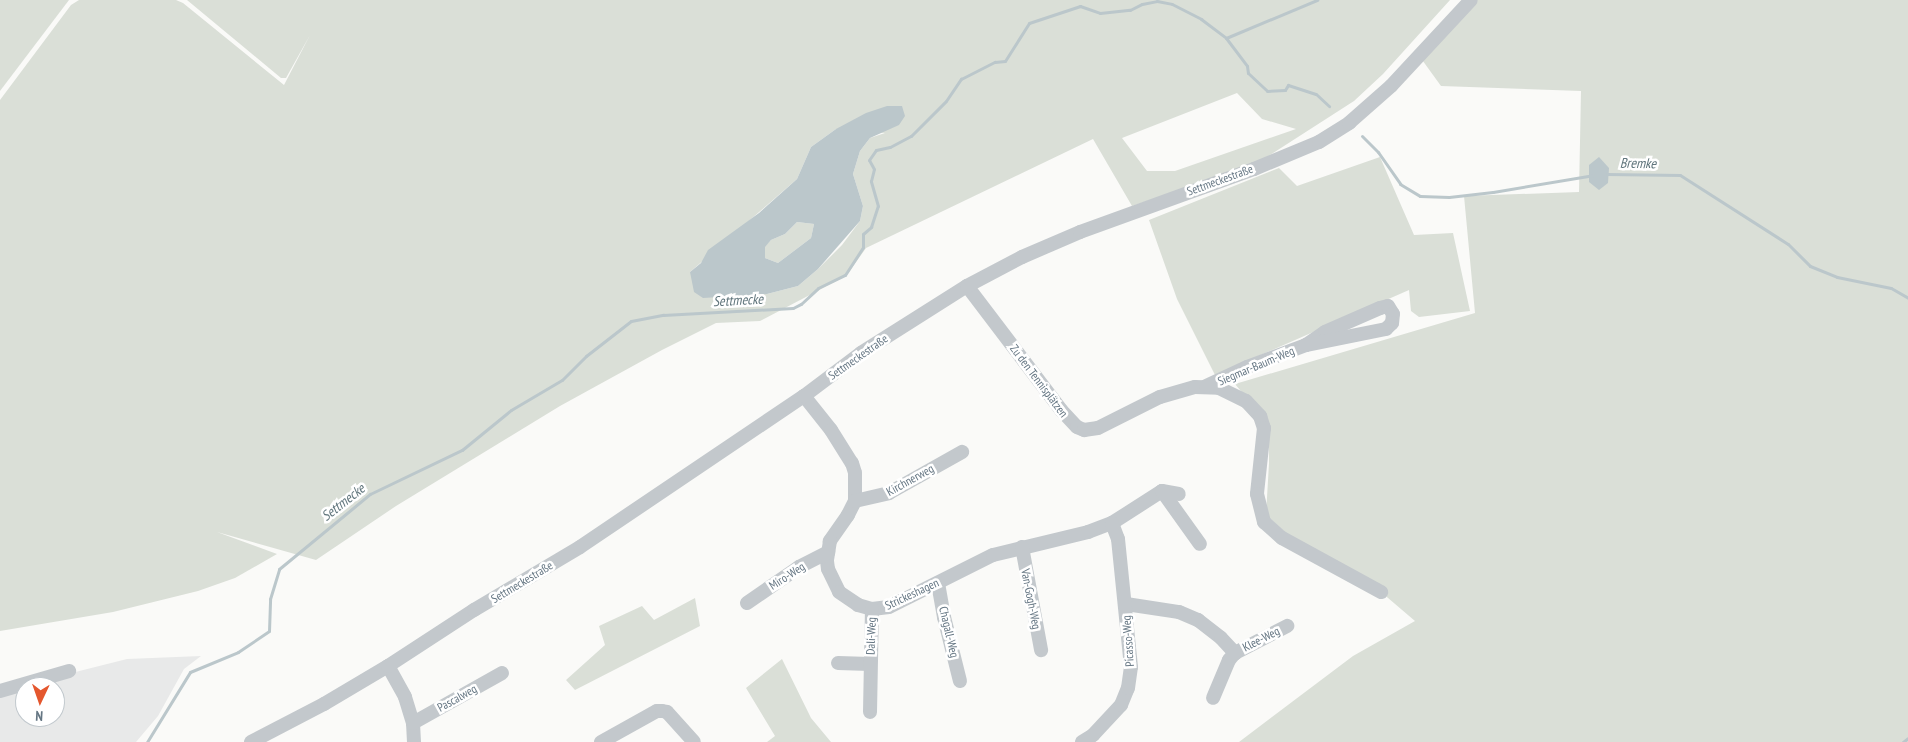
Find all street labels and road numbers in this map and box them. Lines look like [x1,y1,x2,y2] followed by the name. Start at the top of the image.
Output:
[1185,161,1255,199] street label: Settmeckestraße
[825,331,891,383] street label: Settmeckestraße
[1007,342,1071,420] street label: Zu den Tennisplätzen
[1216,343,1296,389] street label: Siegmar-Baum-Weg
[884,461,936,499] street label: Kirchnerweg
[489,558,555,606] street label: Settmeckestraße
[766,559,808,593] street label: Miro-Weg
[1018,568,1044,630] street label: Van-Gogh-Weg
[883,575,941,613] street label: Strickeshagen
[936,605,962,659] street label: Chagall-Weg
[1119,615,1137,667] street label: Picasso-Weg
[863,617,879,655] street label: Dali-Weg
[1240,624,1282,654] street label: Klee-Weg
[435,681,479,715] street label: Pascalweg

